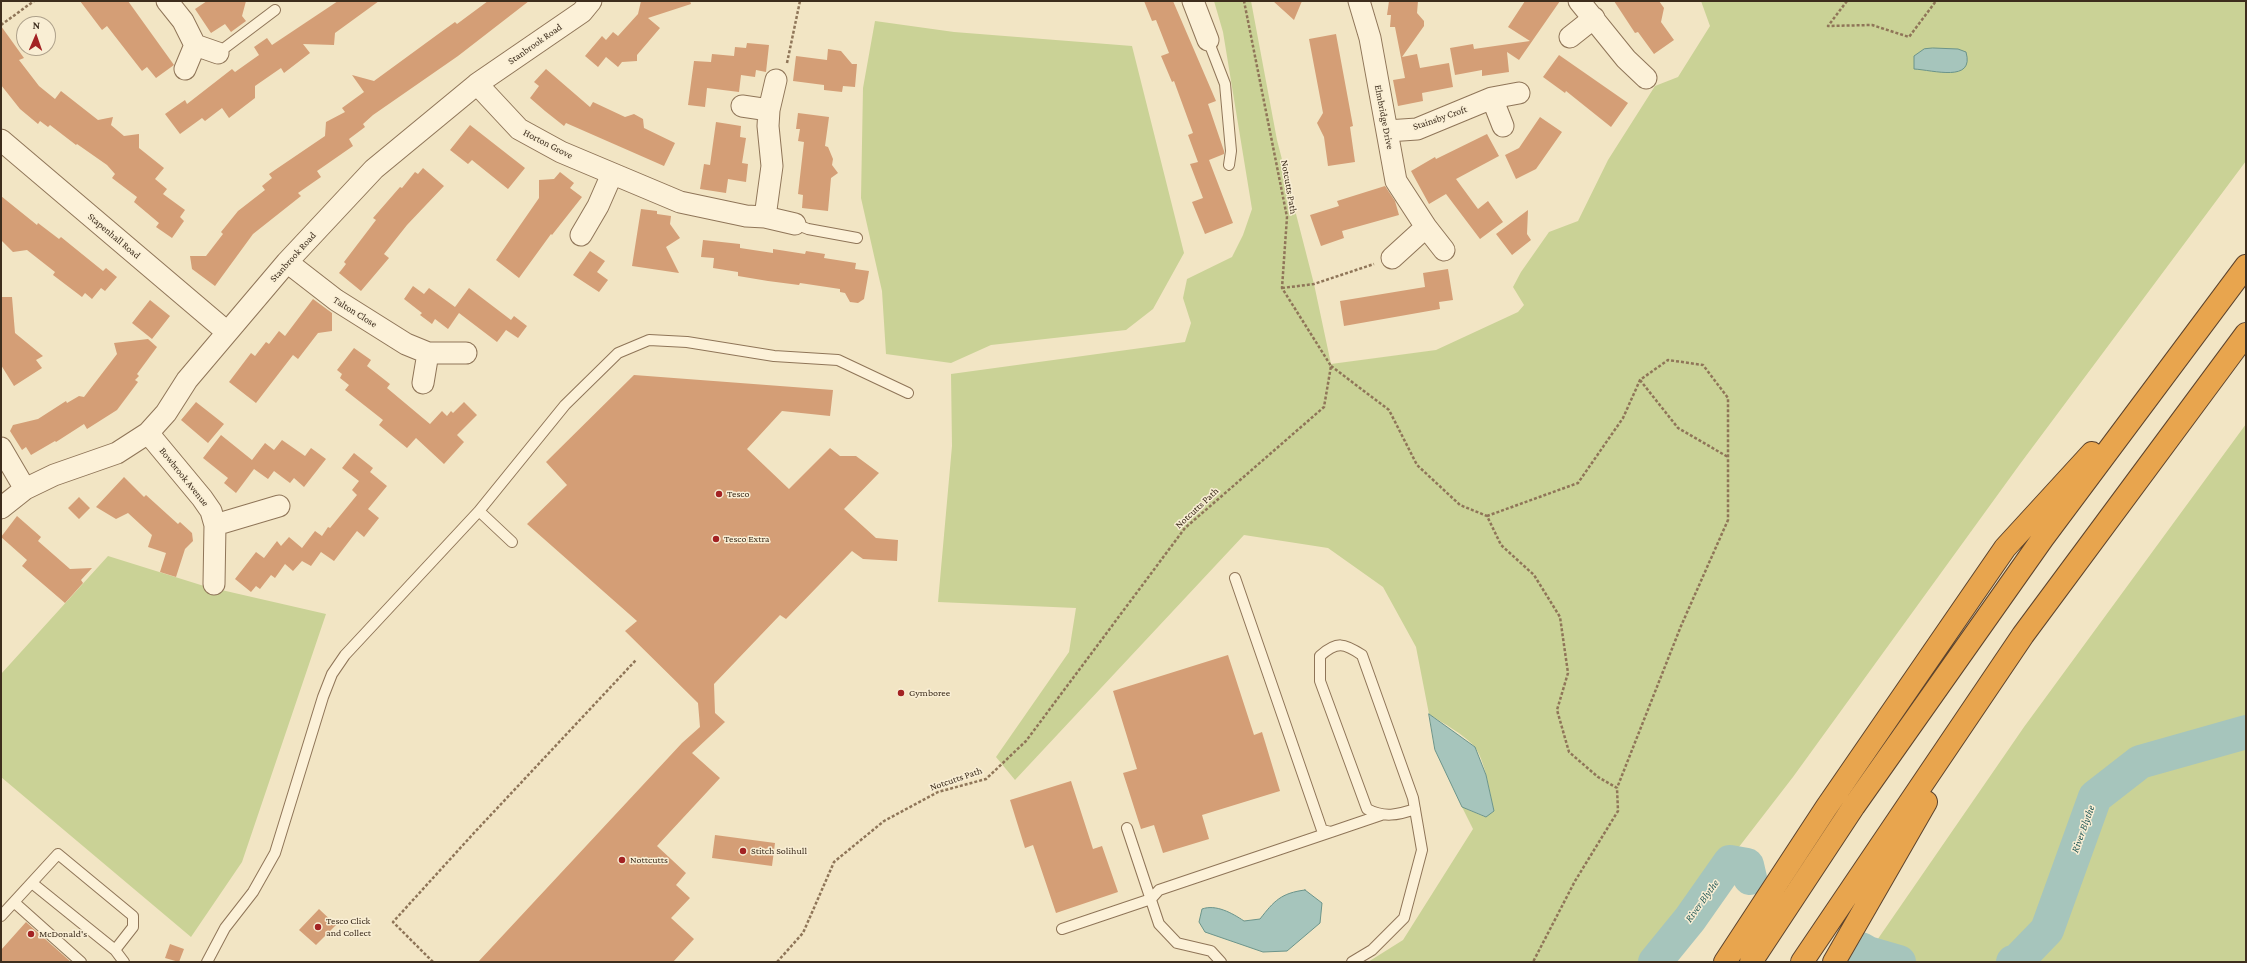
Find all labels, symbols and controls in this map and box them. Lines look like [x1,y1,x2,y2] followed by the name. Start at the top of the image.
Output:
[16,16,56,56] north arrow
[32,19,40,31] text: N
[506,21,564,67] street label: Stanbrook Road
[1372,84,1396,150] street label: Elmbridge Drive
[1411,103,1469,133] street label: Stainsby Croft
[521,126,575,162] street label: Horton Grove
[1278,159,1300,215] street label: Notcutts Path
[85,211,143,261] street label: Stapenhall Road
[267,229,319,285] street label: Stanbrook Road
[331,294,379,330] street label: Talton Close
[157,445,211,509] street label: Bowbrook Avenue
[1173,485,1221,531] street label: Notcutts Path
[727,488,749,500] place label: Tesco
[714,489,724,499] marker: Tesco
[724,533,769,545] place label: Tesco Extra
[711,534,721,544] marker: Tesco Extra
[909,687,950,699] place label: Gymboree
[896,688,906,698] marker: Gymboree
[928,764,984,794] street label: Notcutts Path
[2068,803,2098,855] water label: River Blythe
[751,845,807,857] place label: Stitch Solihull
[738,846,748,856] marker: Stitch Solihull
[630,854,668,866] place label: Nottcutts
[617,855,627,865] marker: Nottcutts
[1682,877,1722,925] water label: River Blythe
[326,915,371,938] place label: Tesco Click and Collect
[313,922,323,932] marker: Tesco Click and Collect
[39,928,87,940] place label: McDonald's
[26,929,36,939] marker: McDonald's

